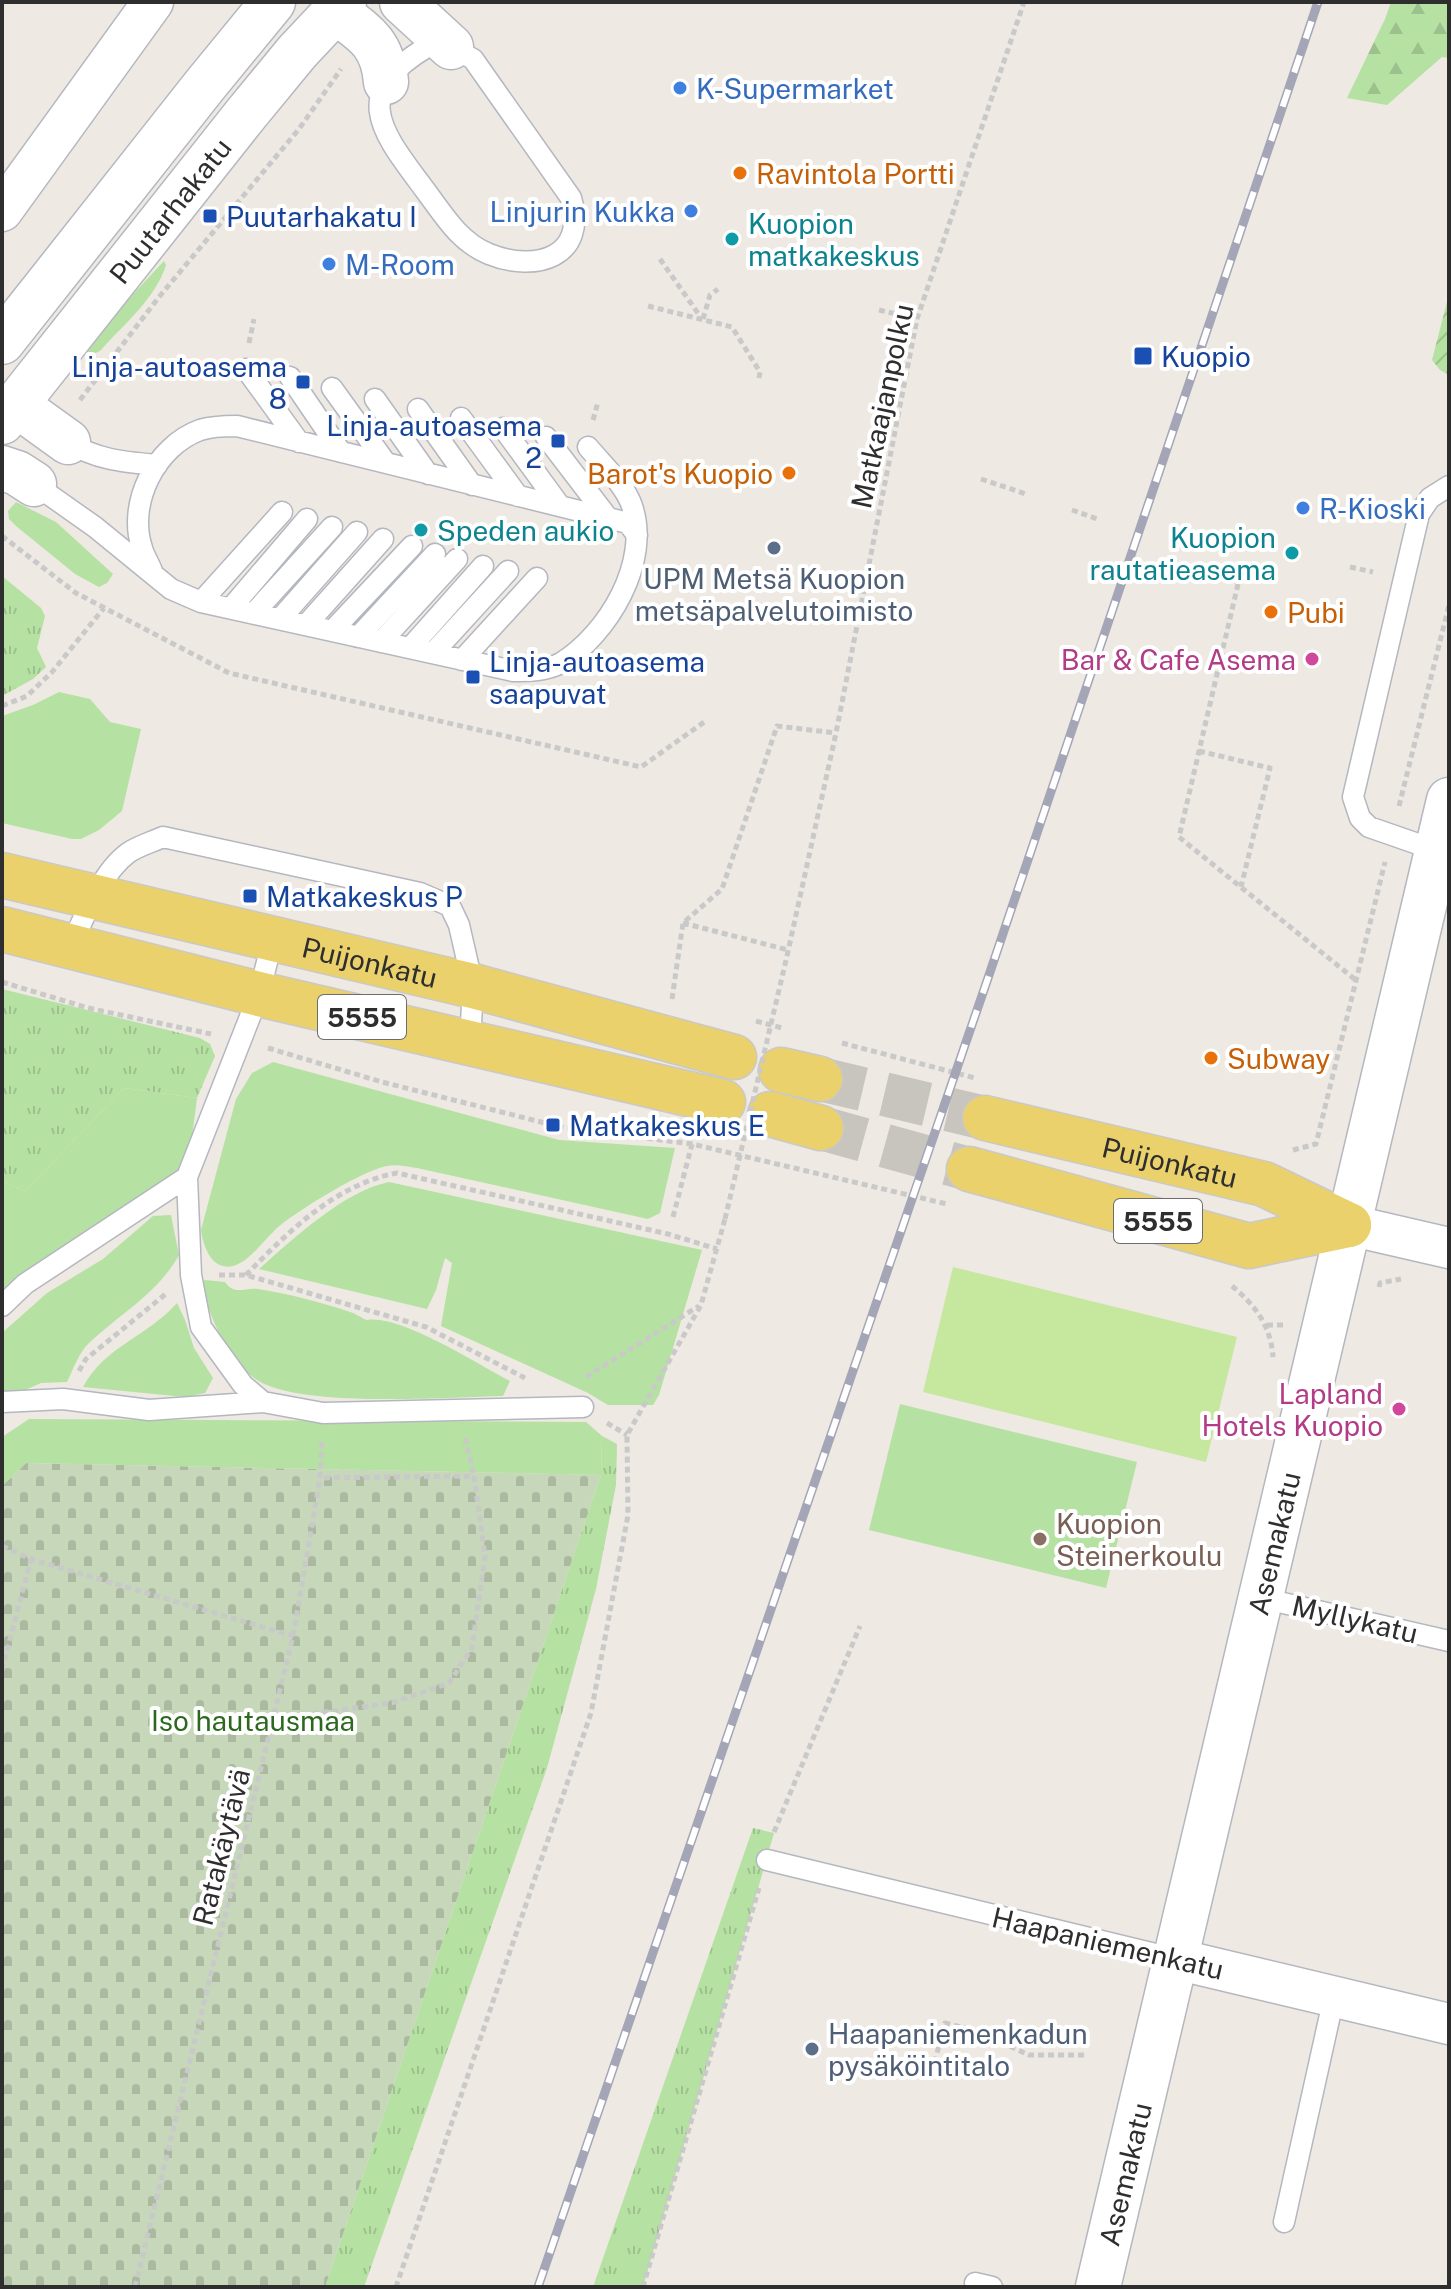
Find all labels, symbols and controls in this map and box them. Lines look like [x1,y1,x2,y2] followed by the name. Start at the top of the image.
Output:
[696,72,894,105] place label: K-Supermarket
[671,79,689,97] marker: K-Supermarket
[102,131,237,290] street label: Puutarhakatu
[756,157,955,190] place label: Ravintola Portti
[731,164,749,182] marker: Ravintola Portti
[490,195,675,228] place label: Linjurin Kukka
[226,200,417,233] place label: Puutarhakatu I
[682,202,700,220] marker: Linjurin Kukka
[201,207,219,225] marker: Puutarhakatu I
[748,207,920,272] place label: Kuopion matkakeskus
[723,230,741,248] marker: Kuopion matkakeskus
[345,248,455,281] place label: M-Room
[320,255,338,273] marker: M-Room
[844,301,920,511] street label: Matkaajanpolku
[1161,340,1251,373] place label: Kuopio
[1132,345,1154,367] marker: Kuopio
[71,350,287,415] place label: Linja-autoasema 8
[294,373,312,391] marker: Linja-autoasema 8
[326,409,542,474] place label: Linja-autoasema 2
[549,432,567,450] marker: Linja-autoasema 2
[587,457,773,490] place label: Barot's Kuopio
[780,464,798,482] marker: Barot's Kuopio
[1319,492,1426,525] place label: R-Kioski
[1294,499,1312,517] marker: R-Kioski
[437,514,614,547] place label: Speden aukio
[412,521,430,539] marker: Speden aukio
[1090,521,1276,586] place label: Kuopion rautatieasema
[765,539,783,557] marker: UPM Metsä Kuopion metsäpalvelutoimisto
[1283,544,1301,562] marker: Kuopion rautatieasema
[635,562,913,627] place label: UPM Metsä Kuopion metsäpalvelutoimisto
[1287,596,1345,629] place label: Pubi
[1262,603,1280,621] marker: Pubi
[1061,643,1296,676] place label: Bar & Cafe Asema
[489,645,705,710] place label: Linja-autoasema saapuvat
[1303,650,1321,668] marker: Bar & Cafe Asema
[464,668,482,686] marker: Linja-autoasema saapuvat
[266,880,463,913] place label: Matkakeskus P
[241,887,259,905] marker: Matkakeskus P
[299,930,441,994] street label: Puijonkatu
[318,995,406,1039] road number: 5555
[1227,1042,1330,1075] place label: Subway
[1202,1049,1220,1067] marker: Subway
[569,1109,765,1142] place label: Matkakeskus E
[544,1116,562,1134] marker: Matkakeskus E
[1099,1130,1241,1194] street label: Puijonkatu
[1114,1199,1202,1243] road number: 5555
[1201,1377,1383,1442] place label: Lapland Hotels Kuopio
[1390,1400,1408,1418] marker: Lapland Hotels Kuopio
[1241,1468,1306,1618] street label: Asemakatu
[1056,1507,1222,1572] place label: Kuopion Steinerkoulu
[1031,1530,1049,1548] marker: Kuopion Steinerkoulu
[1289,1589,1421,1649] street label: Myllykatu
[151,1704,355,1737] park label: Iso hautausmaa
[186,1765,256,1929] street label: Ratakäytävä
[989,1900,1227,1986] street label: Haapaniemenkatu
[828,2017,1088,2082] place label: Haapaniemenkadun pysäköintitalo
[803,2040,821,2058] marker: Haapaniemenkadun pysäköintitalo
[1092,2099,1158,2249] street label: Asemakatu

